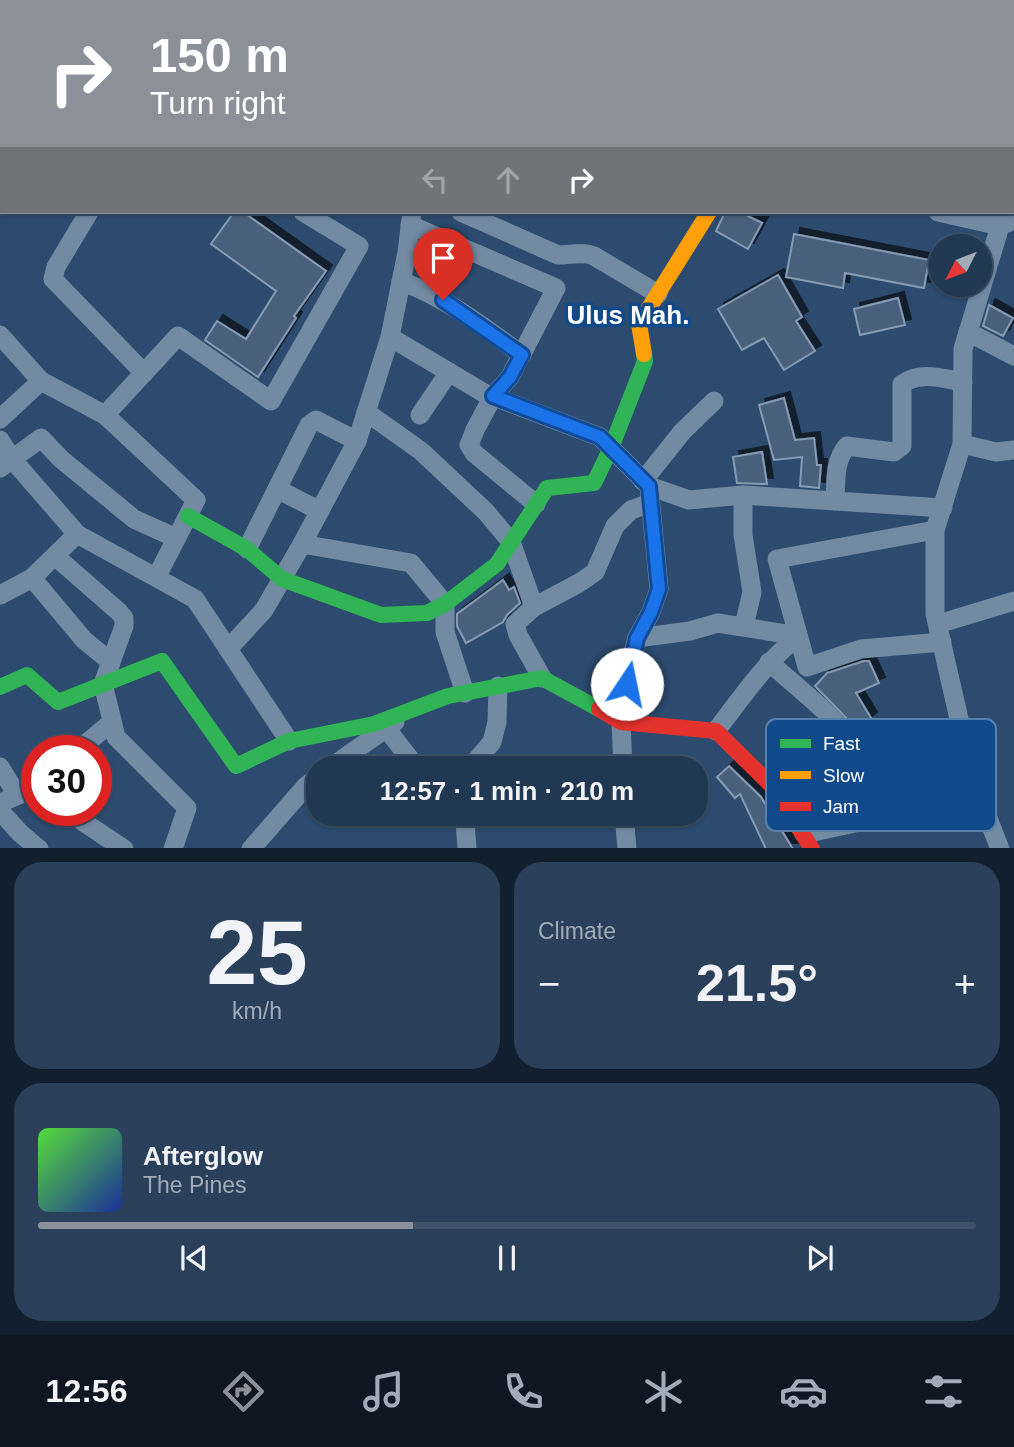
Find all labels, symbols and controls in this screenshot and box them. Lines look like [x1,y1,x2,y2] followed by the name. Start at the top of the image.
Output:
[35,28,126,119] icon: right
[150,28,289,82] text: 150 m
[150,85,286,121] text: Turn right
[416,161,454,199] icon: left
[489,161,527,199] icon: ahead
[562,161,600,199] icon: right
[413,228,473,300] pin
[929,234,992,298] north arrow
[929,234,992,297] map controls
[424,239,462,277] icon: arrive
[567,300,689,330] district label: Ulus Mah.
[590,647,664,721] position arrow
[766,719,996,831] legend
[823,733,861,754] text: Fast
[21,735,112,826] speed limit sign: 30
[823,765,864,786] text: Slow
[380,776,634,806] text: 12:57 · 1 min · 210 m
[823,796,859,817] text: Jam
[206,902,308,1003] text: 25
[538,918,616,944] text: Climate
[696,954,818,1012] text: 21.5°
[538,963,560,1005] text: −
[954,963,976,1005] text: +
[232,998,282,1024] text: km/h
[143,1141,263,1171] text: Afterglow
[143,1172,247,1198] text: The Pines
[175,1239,213,1277] icon: previous
[488,1239,526,1277] icon: pause
[801,1239,839,1277] icon: next
[219,1367,268,1416] icon: directions
[359,1367,408,1416] icon: music
[499,1367,548,1416] icon: phone
[639,1367,688,1416] icon: climate
[779,1367,828,1416] icon: car
[919,1367,968,1416] icon: filters
[46,1373,127,1409] text: 12:56

